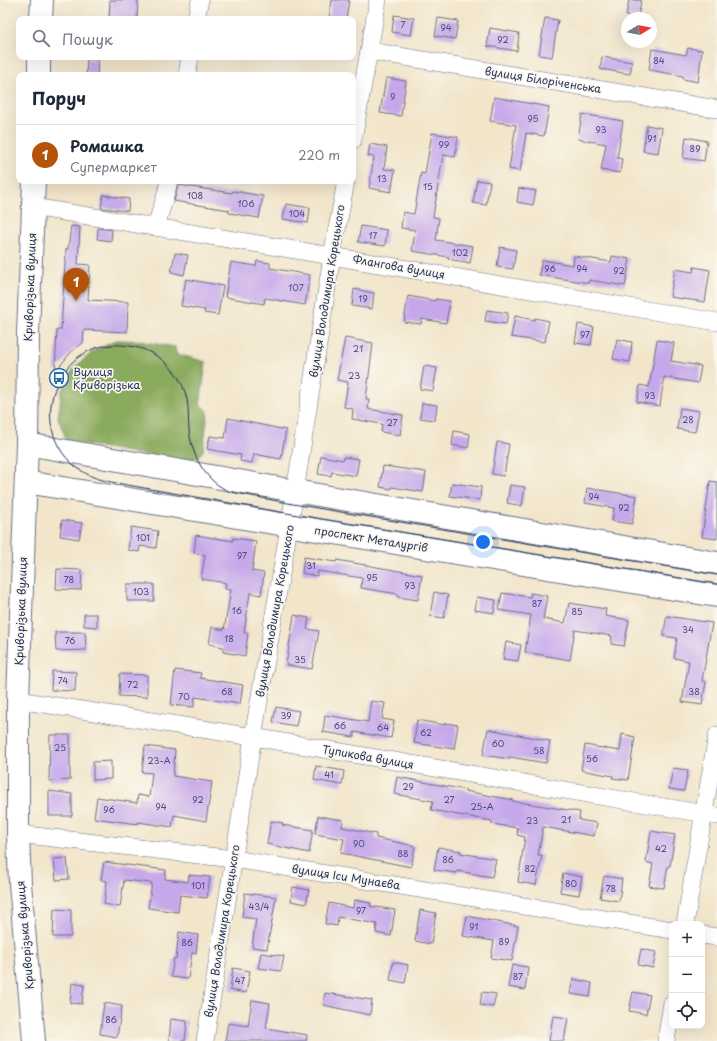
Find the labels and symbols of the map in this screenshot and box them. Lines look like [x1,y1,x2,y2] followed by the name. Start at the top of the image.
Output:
[621,12,657,48] north arrow
[400,17,406,31] house number: 7
[440,20,452,34] house number: 94
[497,32,509,46] house number: 92
[653,53,665,67] house number: 84
[484,62,603,97] street label: вулиця Білоріченська
[390,89,396,103] house number: 9
[527,111,539,125] house number: 95
[596,122,607,136] house number: 93
[647,131,657,145] house number: 91
[439,137,450,151] house number: 99
[690,141,700,155] house number: 89
[377,171,387,185] house number: 13
[423,179,433,193] house number: 15
[187,188,203,202] house number: 108
[238,196,254,210] house number: 106
[304,203,349,379] street label: вулиця Володимира Корецького
[289,206,305,220] house number: 104
[369,228,378,242] house number: 17
[19,232,40,342] street label: Криворізька вулиця
[452,245,468,259] house number: 102
[352,250,447,283] street label: Флангова вулиця
[544,261,556,275] house number: 96
[576,261,588,275] house number: 94
[613,263,625,277] house number: 92
[63,268,89,301] pin: 1
[288,280,304,294] house number: 107
[358,291,368,305] house number: 19
[580,327,590,341] house number: 97
[353,341,363,355] house number: 21
[73,363,140,393] place label: Вулиця Криворізька
[48,367,70,389] bus stop icon: Вулиця Криворізька
[348,368,360,382] house number: 23
[645,388,656,402] house number: 93
[682,412,694,426] house number: 28
[386,415,398,429] house number: 27
[588,489,600,503] house number: 94
[618,500,630,514] house number: 92
[313,521,429,556] street label: проспект Металургів
[251,523,298,698] street label: вулиця Володимира Корецького
[136,530,150,544] house number: 101
[473,532,493,552] your location
[237,548,247,562] house number: 97
[10,556,31,666] street label: Криворізька вулиця
[306,558,316,572] house number: 31
[366,570,378,584] house number: 95
[64,572,74,586] house number: 78
[405,578,416,592] house number: 93
[133,584,149,598] house number: 103
[532,596,542,610] house number: 87
[232,603,242,617] house number: 16
[571,604,583,618] house number: 85
[682,622,694,636] house number: 34
[224,631,234,645] house number: 18
[65,633,75,647] house number: 76
[294,652,306,666] house number: 35
[58,673,68,687] house number: 74
[127,677,139,691] house number: 72
[221,684,233,698] house number: 68
[688,684,700,698] house number: 38
[178,689,190,703] house number: 70
[280,708,292,722] house number: 39
[334,718,346,732] house number: 66
[377,720,389,734] house number: 64
[420,725,432,739] house number: 62
[492,736,505,750] house number: 60
[54,740,66,754] house number: 25
[321,740,415,773] street label: Тупикова вулиця
[533,743,545,757] house number: 58
[586,751,598,765] house number: 56
[147,753,171,767] house number: 23-А
[324,767,334,781] house number: 41
[402,779,414,793] house number: 29
[192,792,204,806] house number: 92
[443,792,455,806] house number: 27
[155,799,167,813] house number: 94
[470,799,494,813] house number: 25-А
[103,802,115,816] house number: 96
[561,812,571,826] house number: 21
[526,813,538,827] house number: 23
[353,836,365,850] house number: 90
[655,841,667,855] house number: 42
[199,843,244,1019] street label: вулиця Володимира Корецького
[397,846,409,860] house number: 88
[442,852,454,866] house number: 86
[291,860,402,893] street label: вулиця Іси Мунаєва
[524,861,536,875] house number: 82
[565,876,578,890] house number: 80
[191,878,205,892] house number: 101
[11,880,38,990] street label: Криворізька вулиця
[606,881,616,895] house number: 78
[248,899,270,913] house number: 43/4
[356,903,366,917] house number: 97
[469,919,479,933] house number: 91
[499,934,509,948] house number: 89
[181,935,193,949] house number: 86
[513,969,523,983] house number: 87
[235,973,245,987] house number: 47
[105,1012,117,1026] house number: 86

